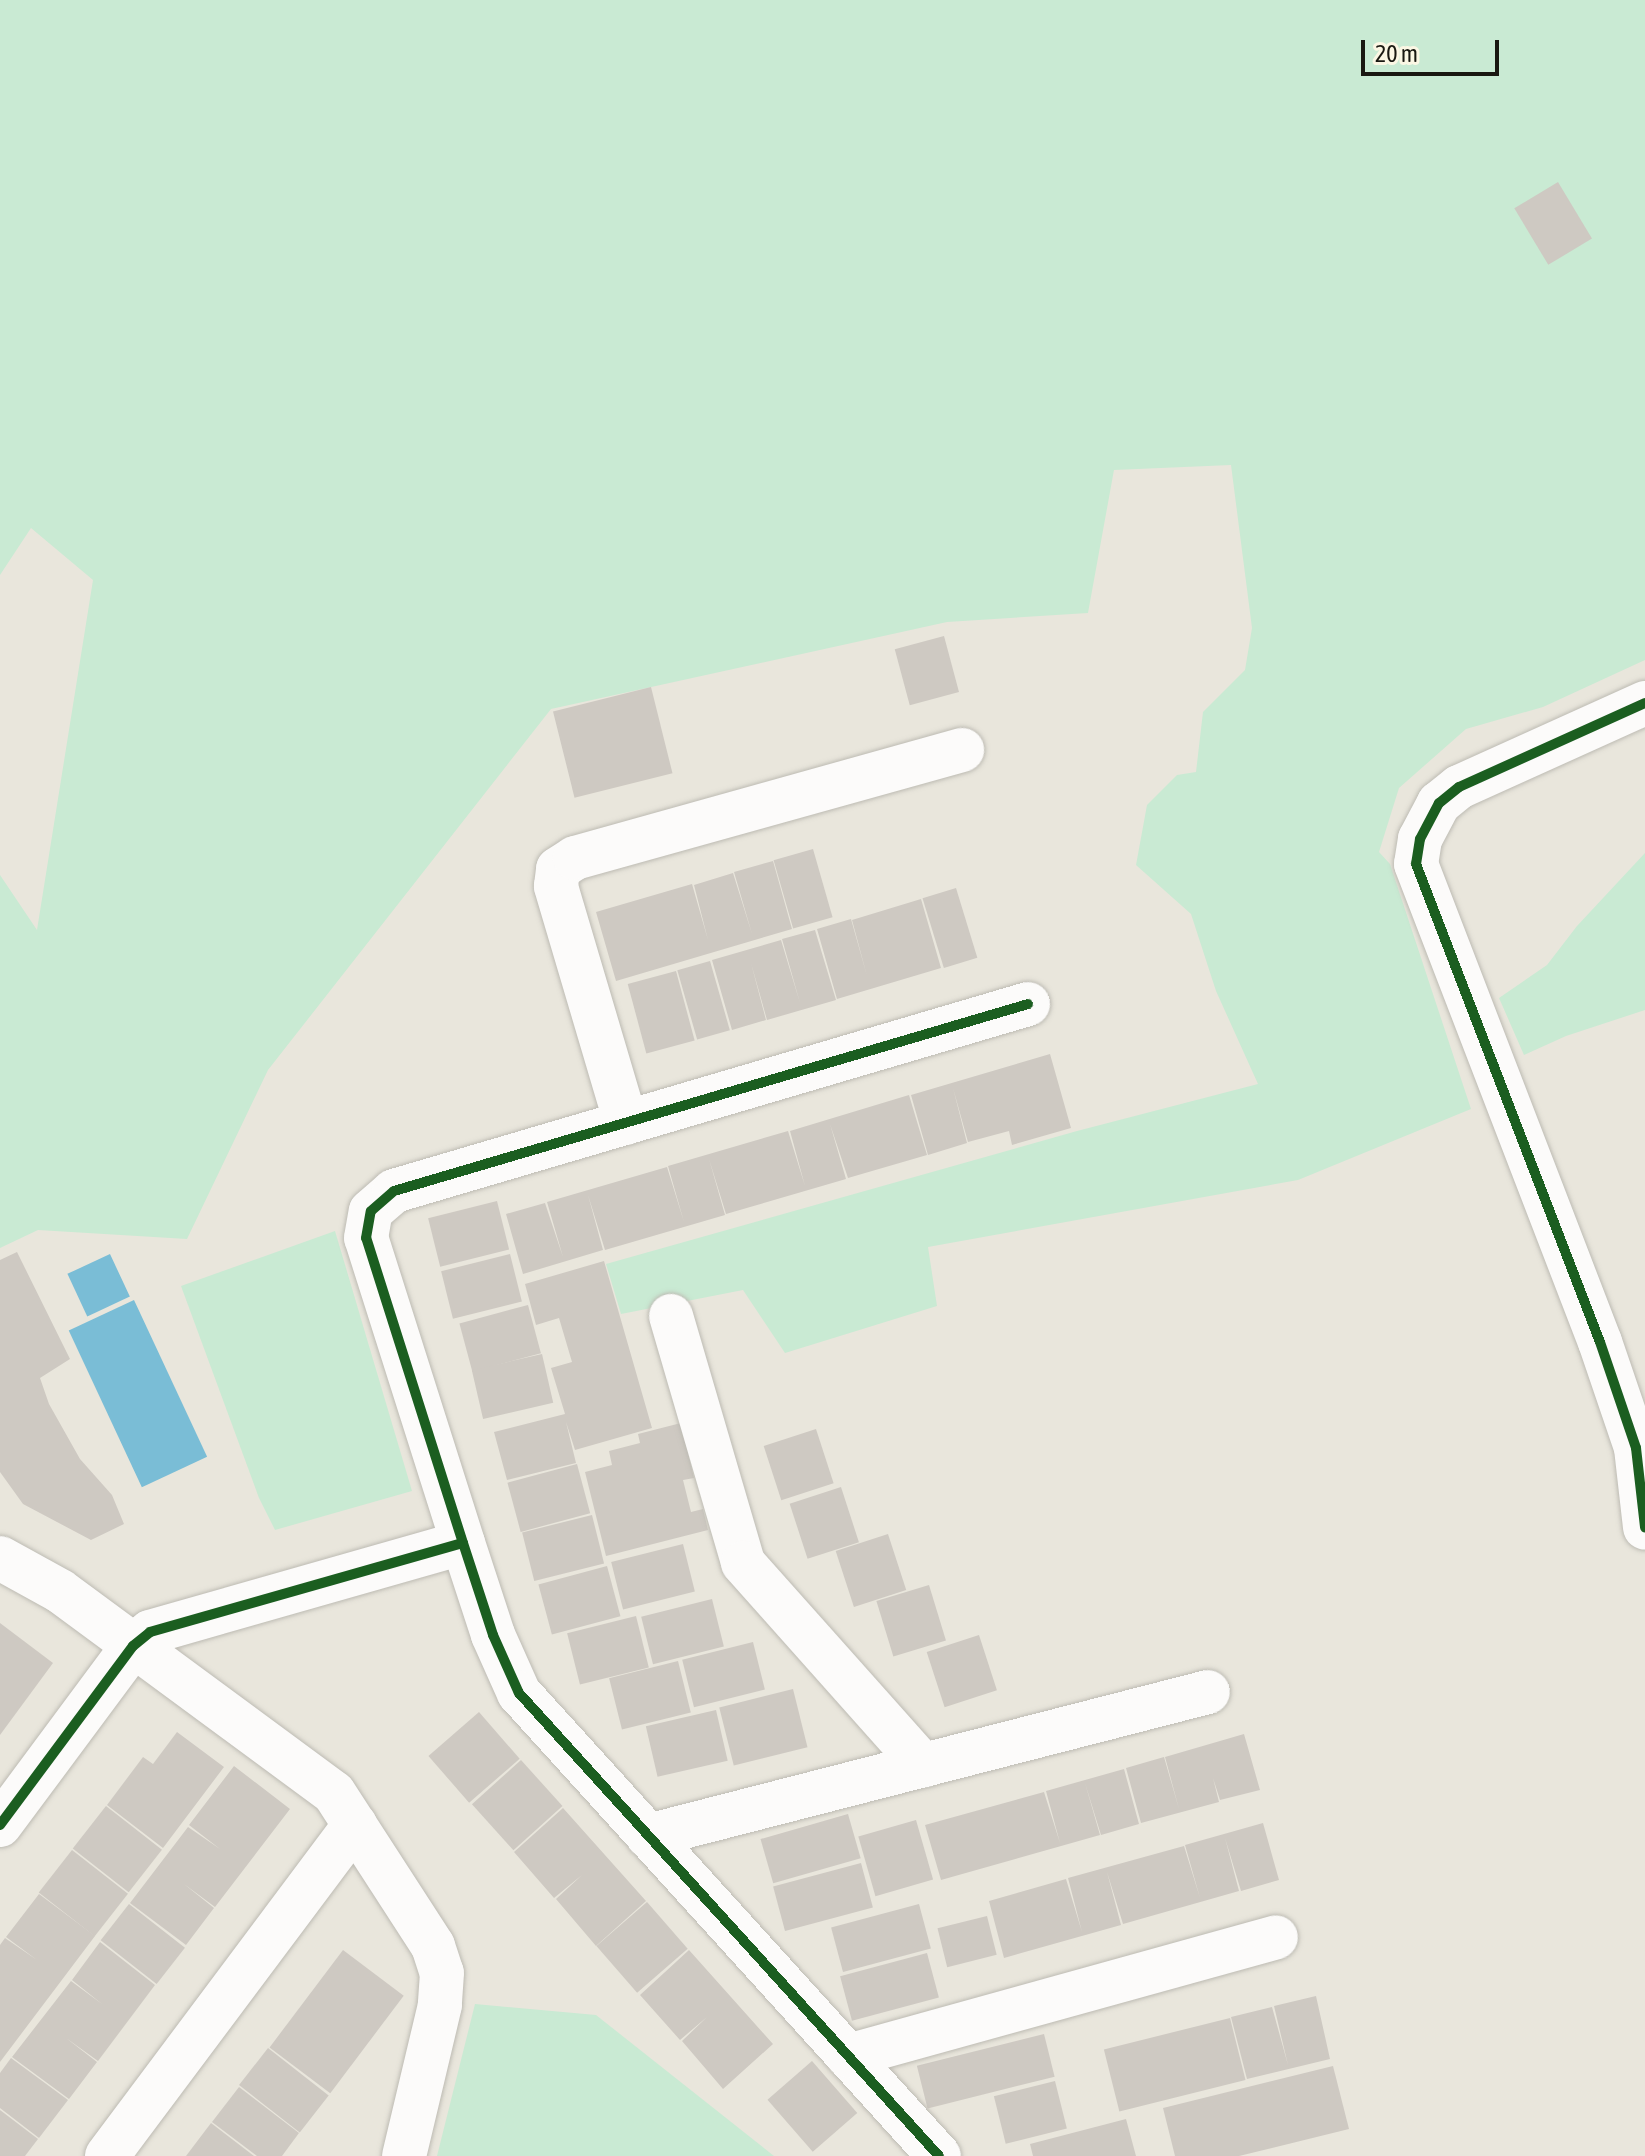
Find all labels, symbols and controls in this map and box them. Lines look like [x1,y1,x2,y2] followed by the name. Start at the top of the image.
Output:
[1365,24,1503,74] scale bar
[1375,40,1418,67] text: 20 m

